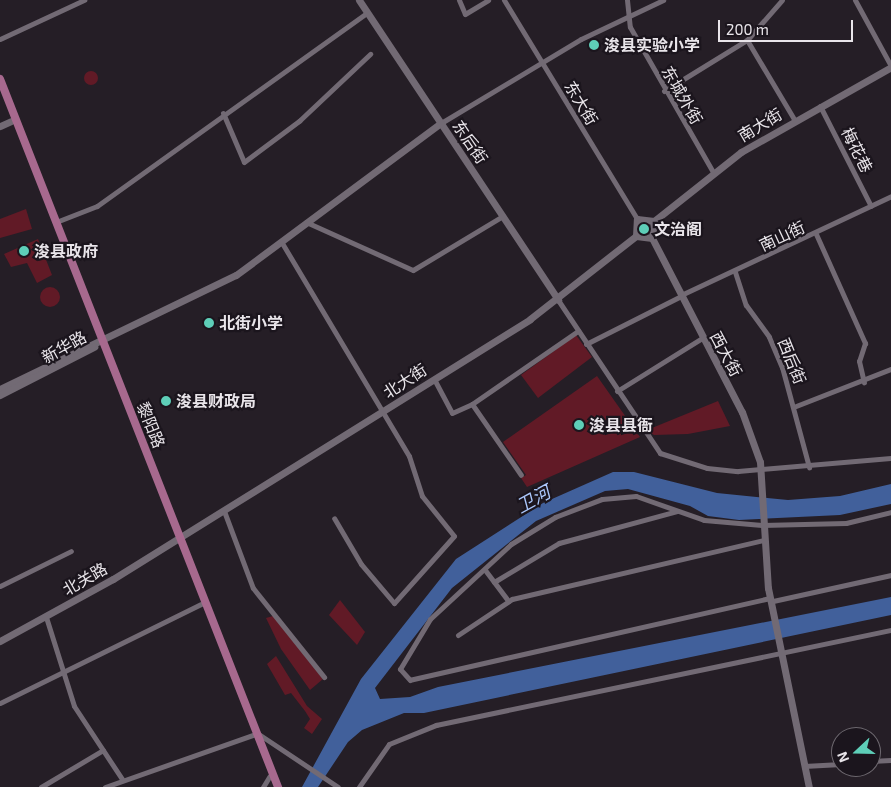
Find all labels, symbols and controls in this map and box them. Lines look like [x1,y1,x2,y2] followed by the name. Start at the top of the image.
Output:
[721,10,856,42] scale bar
[726,20,769,38] text: 200 m
[604,35,700,55] place label: 浚县实验小学
[588,39,600,51] marker: 浚县实验小学
[658,62,706,128] street label: 东城外街
[560,77,602,129] street label: 东大街
[734,104,786,146] street label: 南大街
[449,117,491,167] street label: 东后街
[838,124,876,176] street label: 梅花巷
[756,217,808,255] street label: 南山街
[654,219,702,239] place label: 文治阁
[638,223,650,235] marker: 文治阁
[34,241,98,261] place label: 浚县政府
[18,245,30,257] marker: 浚县政府
[219,313,283,333] place label: 北街小学
[203,317,215,329] marker: 北街小学
[38,327,90,367] street label: 新华路
[706,328,746,380] street label: 西大街
[774,335,810,387] street label: 西后街
[380,360,430,402] street label: 北大街
[176,391,256,411] place label: 浚县财政局
[160,395,172,407] marker: 浚县财政局
[133,399,169,451] street label: 黎阳路
[589,415,653,435] place label: 浚县县衙
[573,419,585,431] marker: 浚县县衙
[512,481,554,517] water label: 卫河
[59,559,111,599] street label: 北关路
[831,727,881,777] north arrow
[833,749,852,765] text: N

